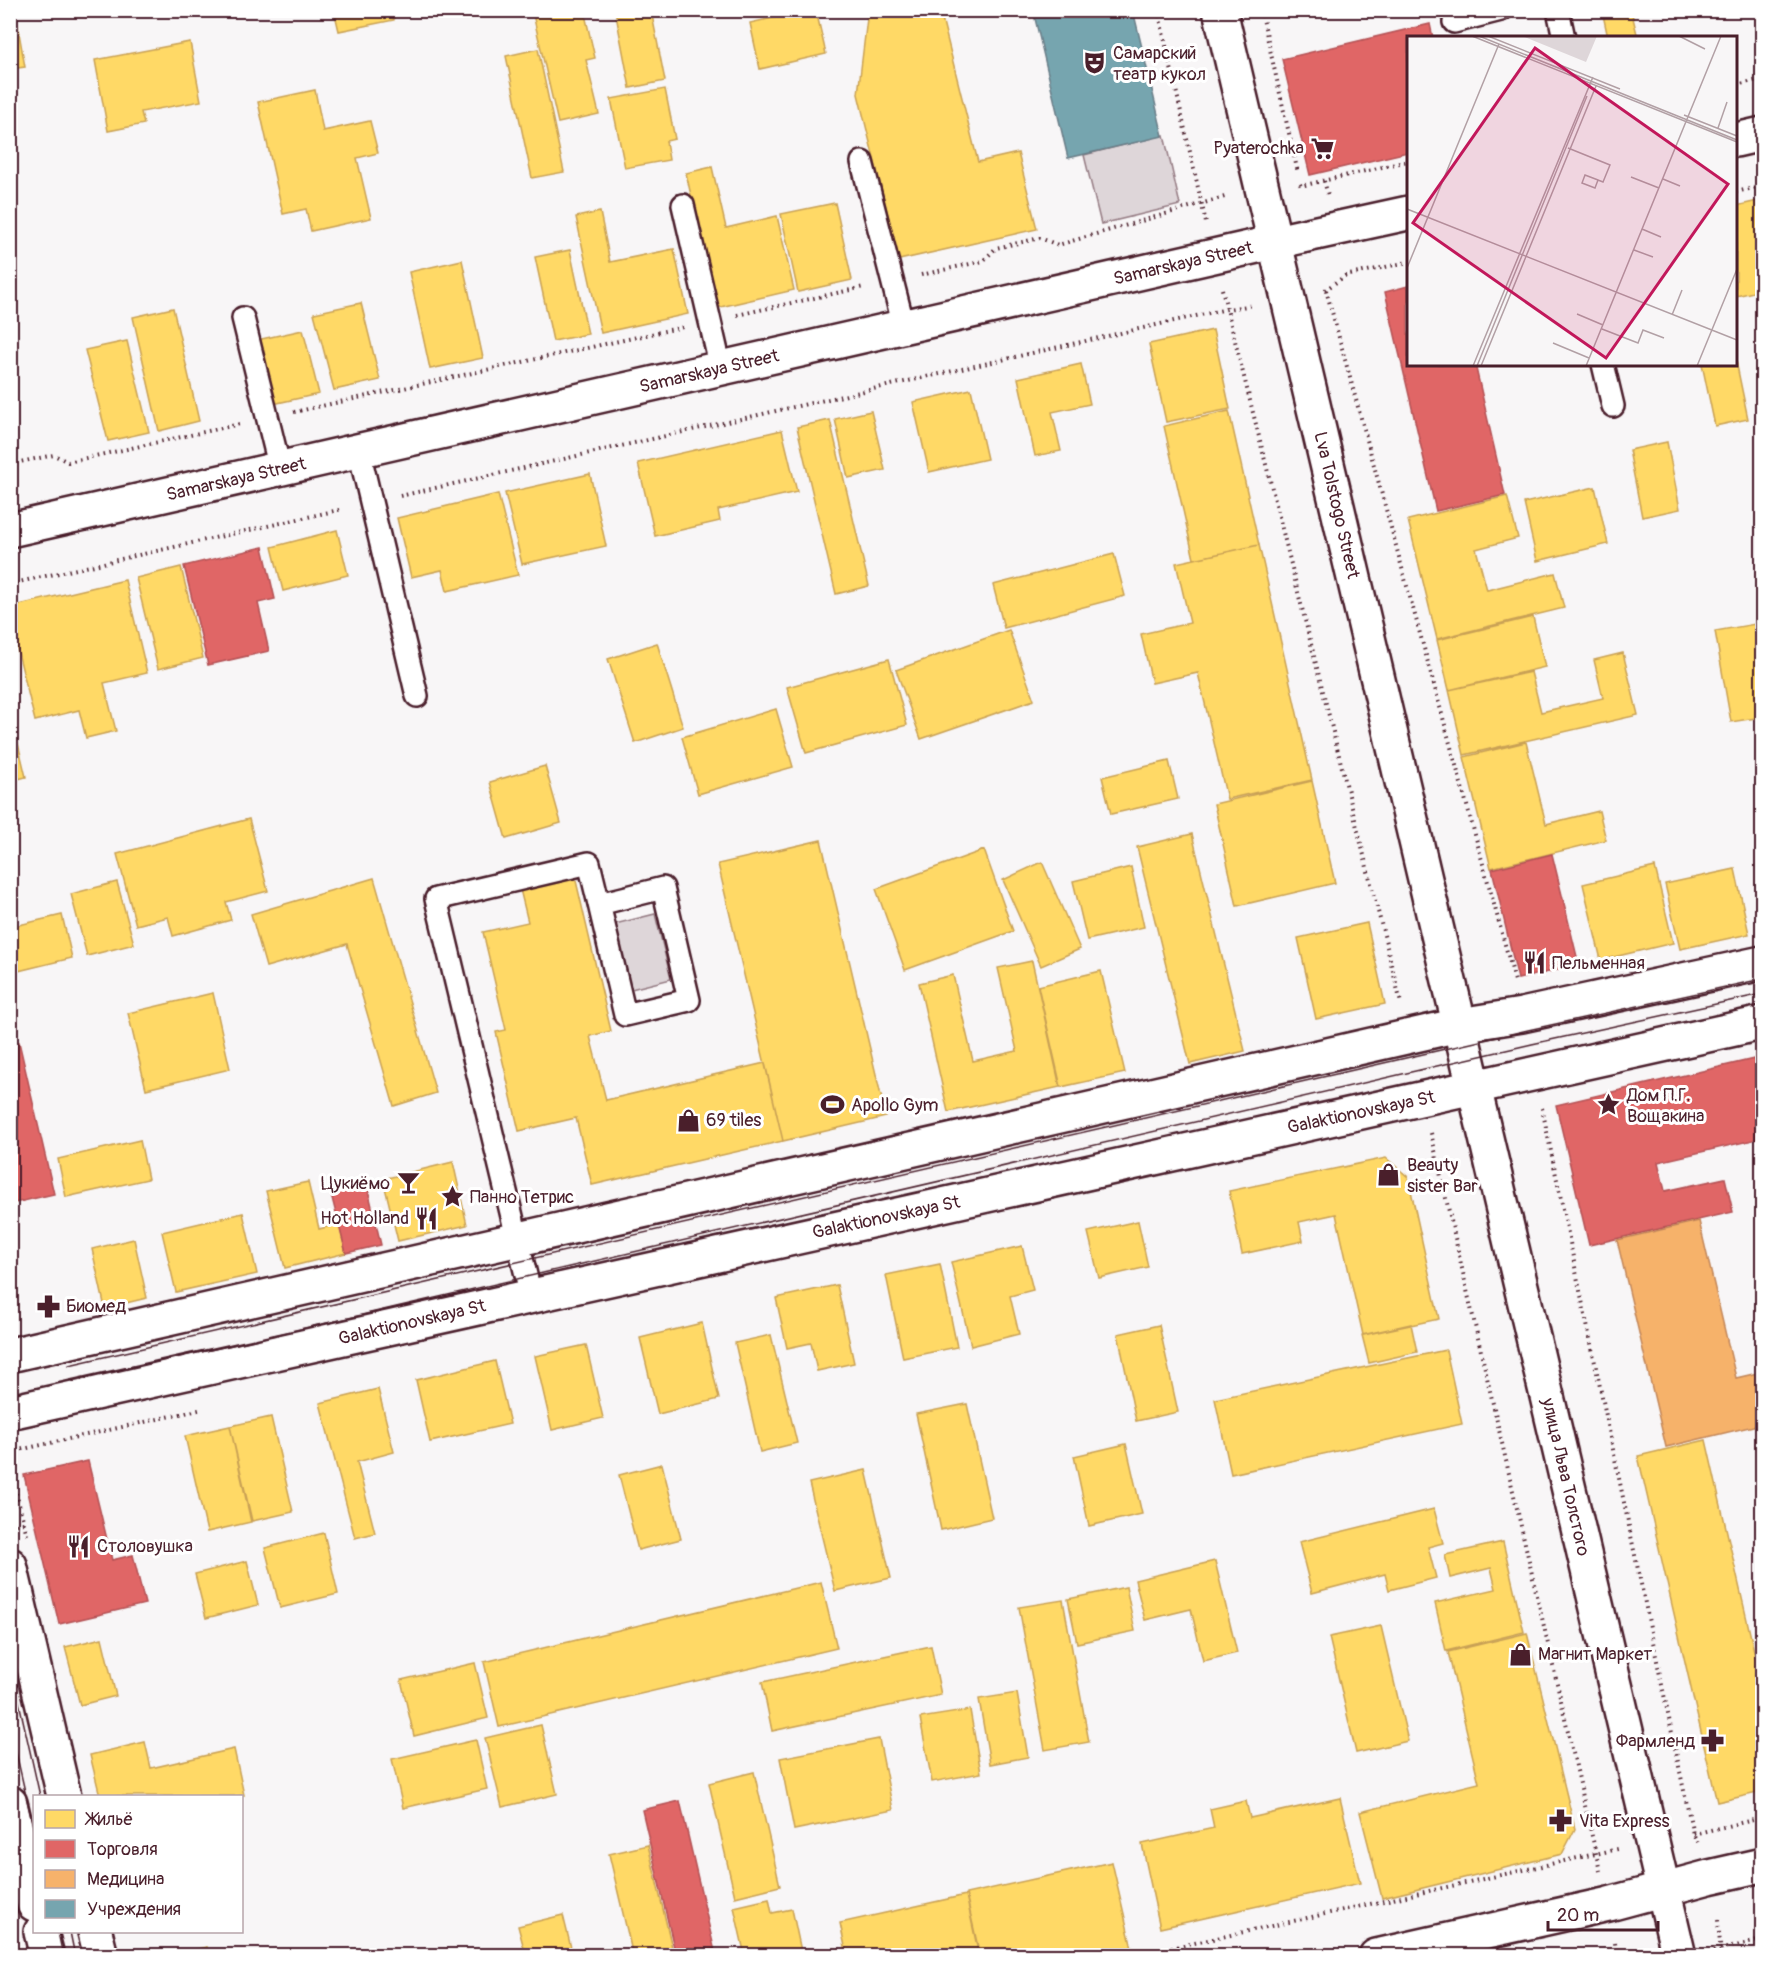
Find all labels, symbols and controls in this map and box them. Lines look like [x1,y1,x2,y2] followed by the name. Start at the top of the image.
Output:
[1407,36,1737,366] inset map
[1113,42,1206,86] place label: Самарский театр кукол
[1082,50,1108,76] theatre icon: Самарский театр кукол
[1309,135,1335,161] supermarket icon: Pyaterochka
[1213,137,1304,160] place label: Pyaterochka
[1111,236,1256,291] street label: Samarskaya Street
[637,344,782,399] street label: Samarskaya Street
[1308,429,1365,582] street label: Lva Tolstogo Street
[164,452,309,507] street label: Samarskaya Street
[1521,950,1547,976] restaurant icon: Пельменная
[1552,952,1645,975] place label: Пельменная
[1626,1084,1704,1128] place label: Дом П.Г. Вощакина
[1285,1085,1438,1139] street label: Galaktionovskaya St
[820,1092,846,1118] sports icon: Apollo Gym
[1596,1092,1622,1118] place icon: Дом П.Г. Вощакина
[851,1094,939,1117] place label: Apollo Gym
[675,1107,701,1133] shop icon: 69 tiles
[706,1109,761,1132] place label: 69 tiles
[1407,1154,1478,1198] place label: Beauty sister Bar
[1376,1162,1402,1188] shop icon: Beauty sister Bar
[395,1170,421,1196] bar icon: Цукиёмо
[321,1172,390,1195] place label: Цукиёмо
[439,1184,465,1210] place icon: Панно Тетрис
[470,1186,574,1209] place label: Панно Тетрис
[810,1190,963,1244] street label: Galaktionovskaya St
[414,1205,440,1231] restaurant icon: Hot Holland
[320,1207,409,1230] place label: Hot Holland
[35,1293,61,1319] pharmacy icon: Биомед
[336,1294,489,1351] street label: Galaktionovskaya St
[66,1295,126,1318] place label: Биомед
[1536,1395,1595,1559] street label: улица Льва Толстого
[66,1533,92,1559] restaurant icon: Столовушка
[97,1535,193,1558] place label: Столовушка
[1507,1641,1533,1667] shop icon: Магнит Маркет
[1538,1643,1652,1666] place label: Магнит Маркет
[1700,1728,1726,1754] pharmacy icon: Фармленд
[1616,1730,1695,1753] place label: Фармленд
[33,1795,243,1933] legend
[84,1808,133,1831] text: Жильё
[1548,1808,1574,1834] pharmacy icon: Vita Express
[1579,1810,1670,1833] place label: Vita Express
[87,1838,158,1861] text: Торговля
[87,1868,164,1891] text: Медицина
[1548,1894,1658,1932] scale bar
[87,1898,181,1921] text: Учреждения
[1557,1904,1599,1927] text: 20 m

